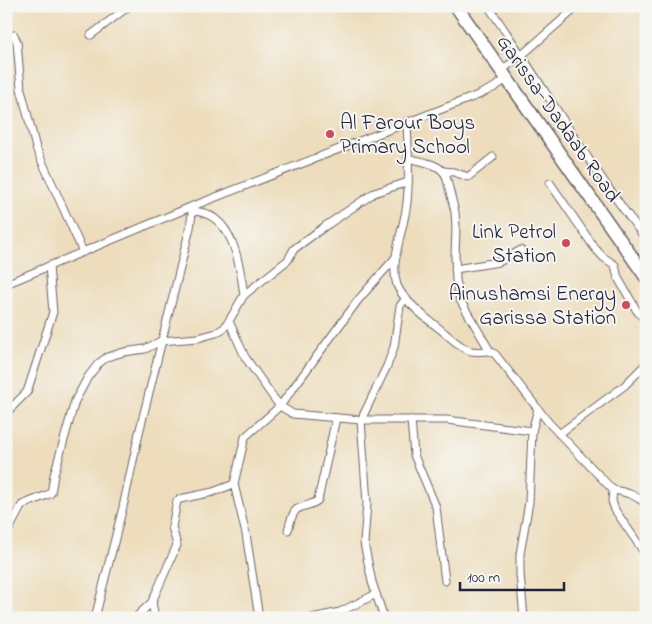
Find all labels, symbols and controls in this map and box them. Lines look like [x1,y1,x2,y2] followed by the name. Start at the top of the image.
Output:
[488,29,627,209] street label: Garissa-Dadaab Road
[340,109,475,165] place label: Al Farour Boys Primary School
[324,128,336,140] marker: Al Farour Boys Primary School
[472,218,556,272] place label: Link Petrol Station
[560,237,572,249] marker: Link Petrol Station
[449,280,616,334] place label: Ainushamsi Energy Garissa Station
[620,299,632,311] marker: Ainushamsi Energy Garissa Station
[460,559,563,591] scale bar
[467,567,500,589] text: 100 m

